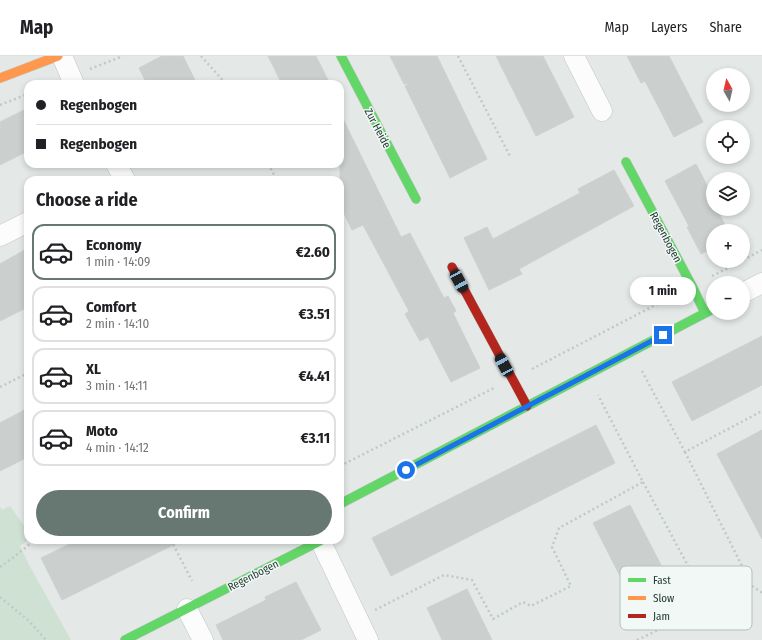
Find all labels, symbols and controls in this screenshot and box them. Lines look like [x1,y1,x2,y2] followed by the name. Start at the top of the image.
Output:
[20,16,53,39] text: Map
[605,19,629,36] text: Map
[651,19,687,36] text: Layers
[709,19,742,36] text: Share
[706,68,750,112] north arrow
[706,68,750,320] map controls
[60,96,137,114] text: Regenbogen
[362,106,393,150] street label: Zur Heide
[706,120,750,164] button: locate
[60,135,137,153] text: Regenbogen
[706,172,750,216] button: layers
[36,189,138,211] text: Choose a ride
[647,210,684,265] street label: Regenbogen
[706,224,750,268] button: +
[38,234,74,270] icon: car
[86,236,141,254] text: Economy
[296,243,330,261] text: €2.60
[86,254,150,269] text: 1 min · 14:09
[448,268,470,294] car
[706,276,750,320] button: −
[630,277,696,305] callout: 1 min
[649,283,677,298] text: 1 min
[38,296,74,332] icon: car
[86,298,137,316] text: Comfort
[298,305,330,323] text: €3.51
[86,316,149,331] text: 2 min · 14:10
[654,326,672,344] route end
[493,352,515,378] car
[38,358,74,394] icon: car
[86,360,101,378] text: XL
[299,367,330,385] text: €4.41
[86,378,147,393] text: 3 min · 14:11
[38,420,74,456] icon: car
[86,422,118,440] text: Moto
[301,429,330,447] text: €3.11
[86,440,149,455] text: 4 min · 14:12
[397,461,415,479] route start
[36,490,332,536] button: Confirm
[226,557,281,594] street label: Regenbogen
[620,566,752,630] legend
[653,574,671,587] text: Fast
[653,592,674,605] text: Slow
[653,610,670,623] text: Jam

